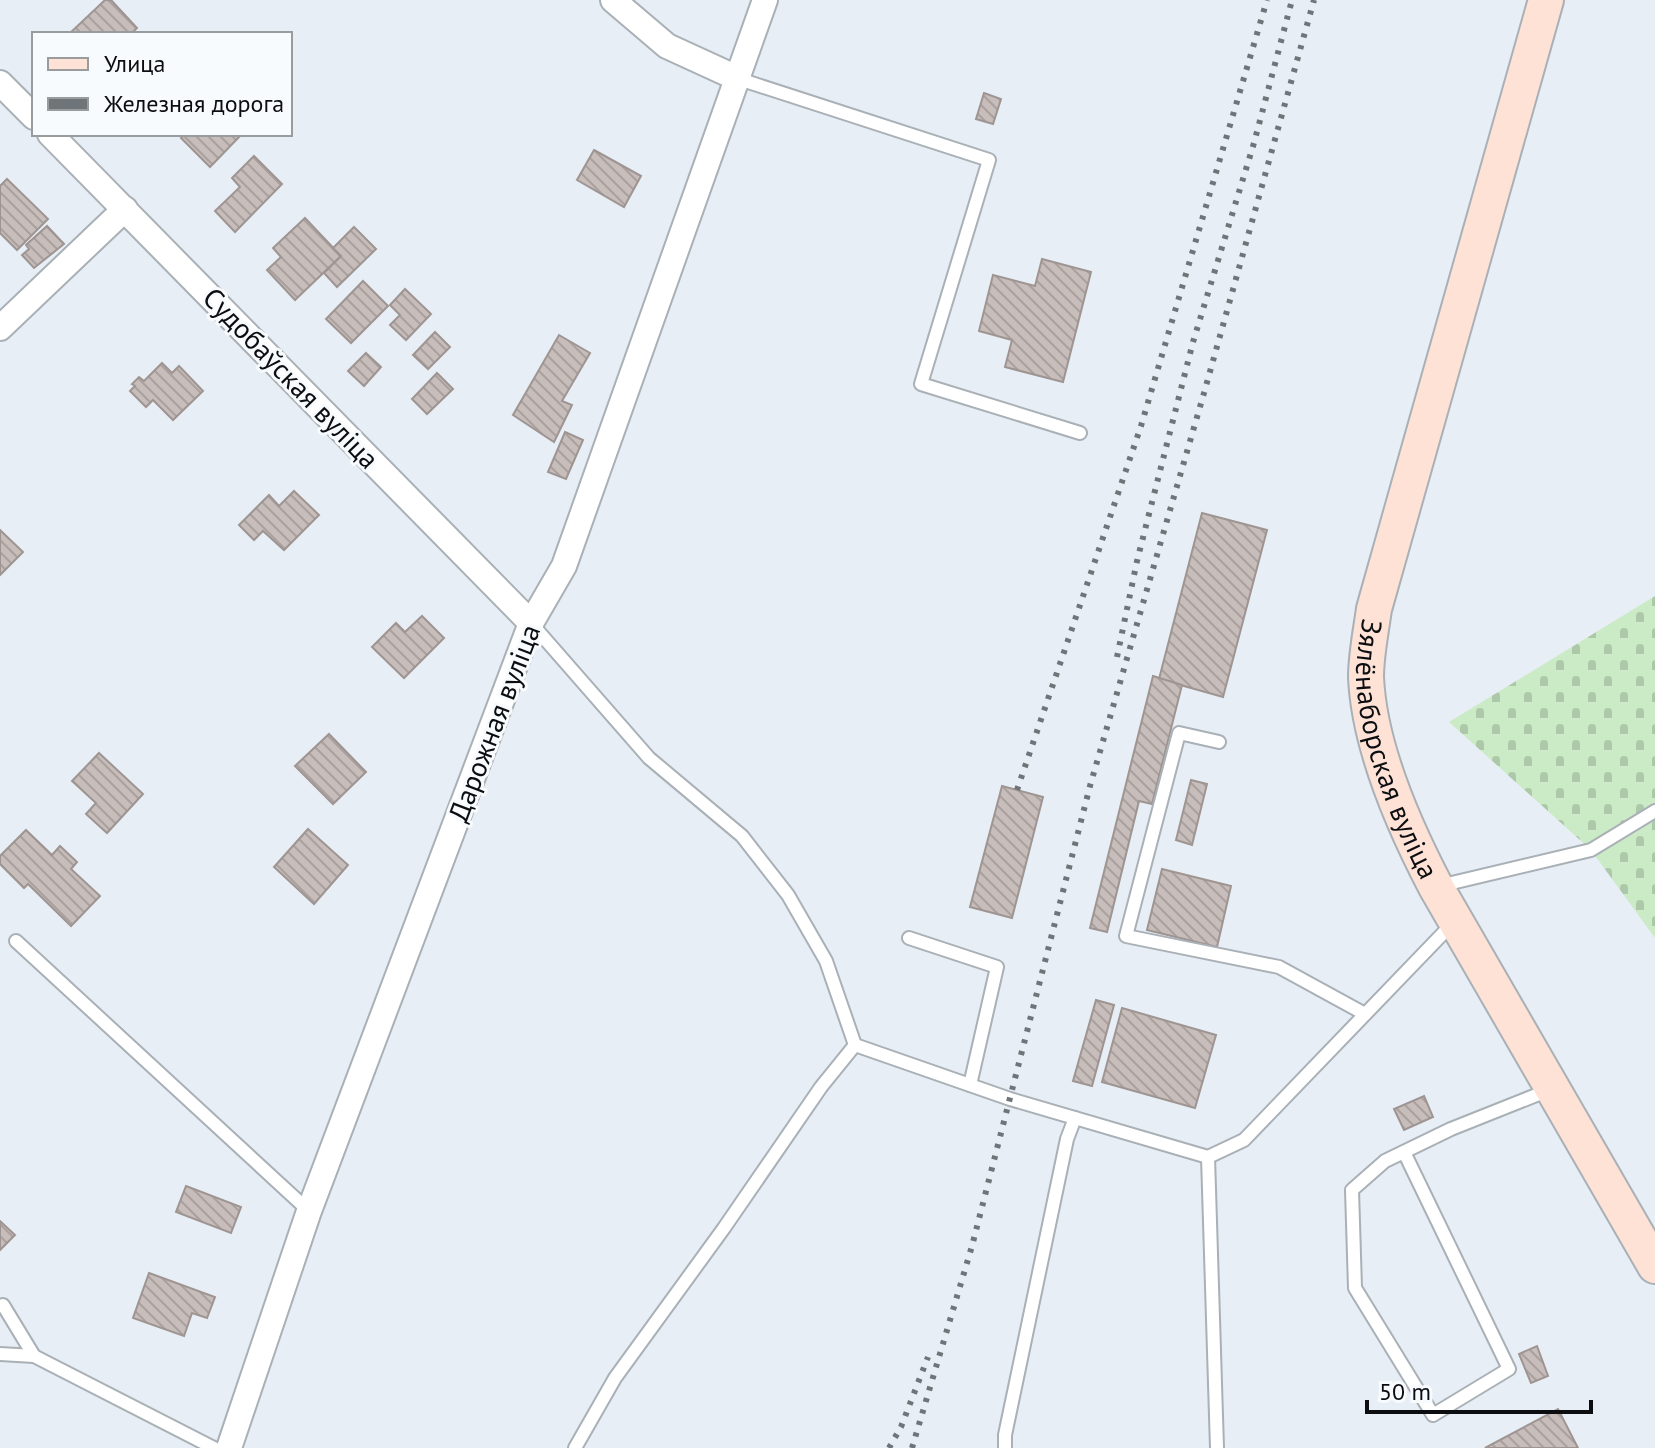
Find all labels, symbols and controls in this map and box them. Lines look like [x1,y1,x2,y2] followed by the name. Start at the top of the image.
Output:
[32,32,292,136] legend
[104,48,165,79] text: Улица
[103,88,284,119] text: Железная дорога
[195,279,388,476] street label: Судобаўская вуліца
[1348,616,1448,885] street label: Зялёнаборская вуліца
[439,619,548,827] street label: Дарожная вуліца
[1367,1364,1591,1414] scale bar
[1379,1376,1431,1407] text: 50 m

